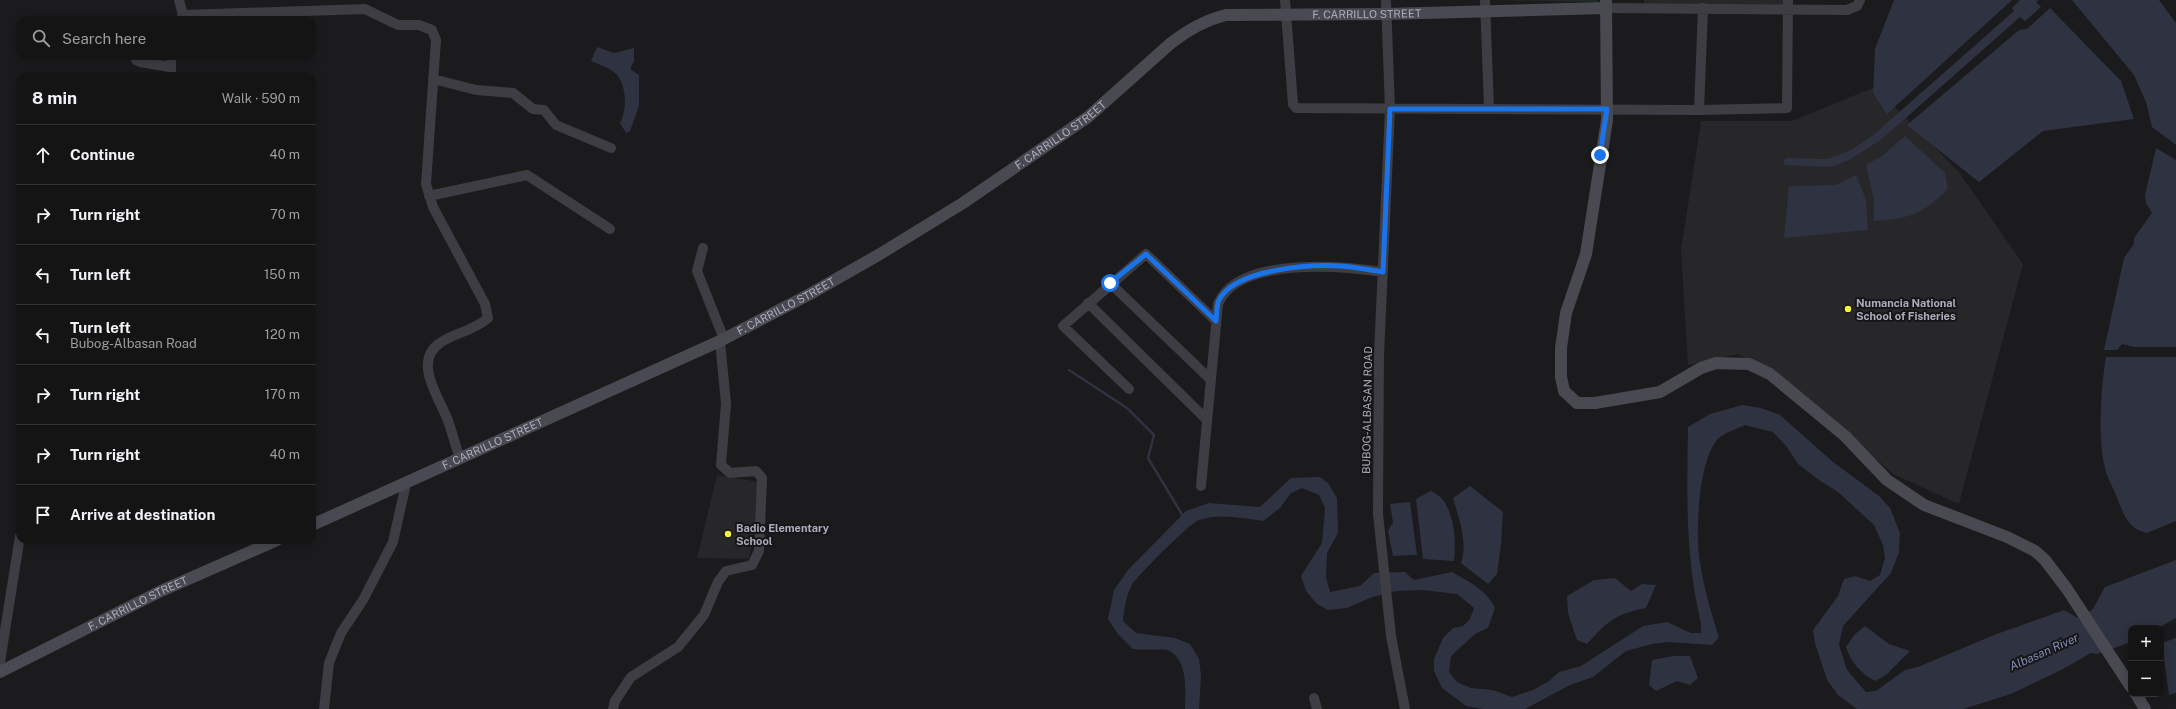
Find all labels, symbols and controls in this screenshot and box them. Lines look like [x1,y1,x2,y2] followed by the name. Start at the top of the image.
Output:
[1312,7,1422,20] street label: F. CARRILLO STREET
[16,16,316,60] search box
[30,27,52,49] icon: search
[62,30,146,47] text: Search here
[32,88,77,108] text: 8 min
[222,91,300,106] text: Walk · 590 m
[1013,98,1109,172] street label: F. CARRILLO STREET
[32,144,54,166] icon: ahead
[70,146,135,163] text: Continue
[1591,146,1609,164] route end
[269,147,300,162] text: 40 m
[32,204,54,226] icon: right
[70,206,140,223] text: Turn right
[270,207,300,222] text: 70 m
[32,264,54,286] icon: left
[70,266,131,283] text: Turn left
[264,267,300,282] text: 150 m
[1101,274,1119,292] route start
[735,275,837,337] street label: F. CARRILLO STREET
[1856,297,1957,322] place label: Numancia National School of Fisheries
[1843,304,1853,314] marker: Numancia National School of Fisheries
[70,319,131,336] text: Turn left
[32,324,54,346] icon: left
[265,327,300,342] text: 120 m
[70,336,197,351] text: Bubog-Albasan Road
[1360,346,1374,474] street label: BUBOG-ALBASAN ROAD
[32,384,54,406] icon: right
[70,386,140,403] text: Turn right
[265,387,300,402] text: 170 m
[440,415,545,472] street label: F. CARRILLO STREET
[32,444,54,466] icon: right
[70,446,140,463] text: Turn right
[269,447,300,462] text: 40 m
[32,504,54,526] icon: arrive
[70,506,215,523] text: Arrive at destination
[736,522,830,547] place label: Badio Elementary School
[723,529,733,539] marker: Badio Elementary School
[86,574,190,633] street label: F. CARRILLO STREET
[2128,625,2164,697] map controls
[2128,625,2164,661] button: +
[2007,630,2081,673] water label: Albasan River
[2128,661,2164,697] button: −

